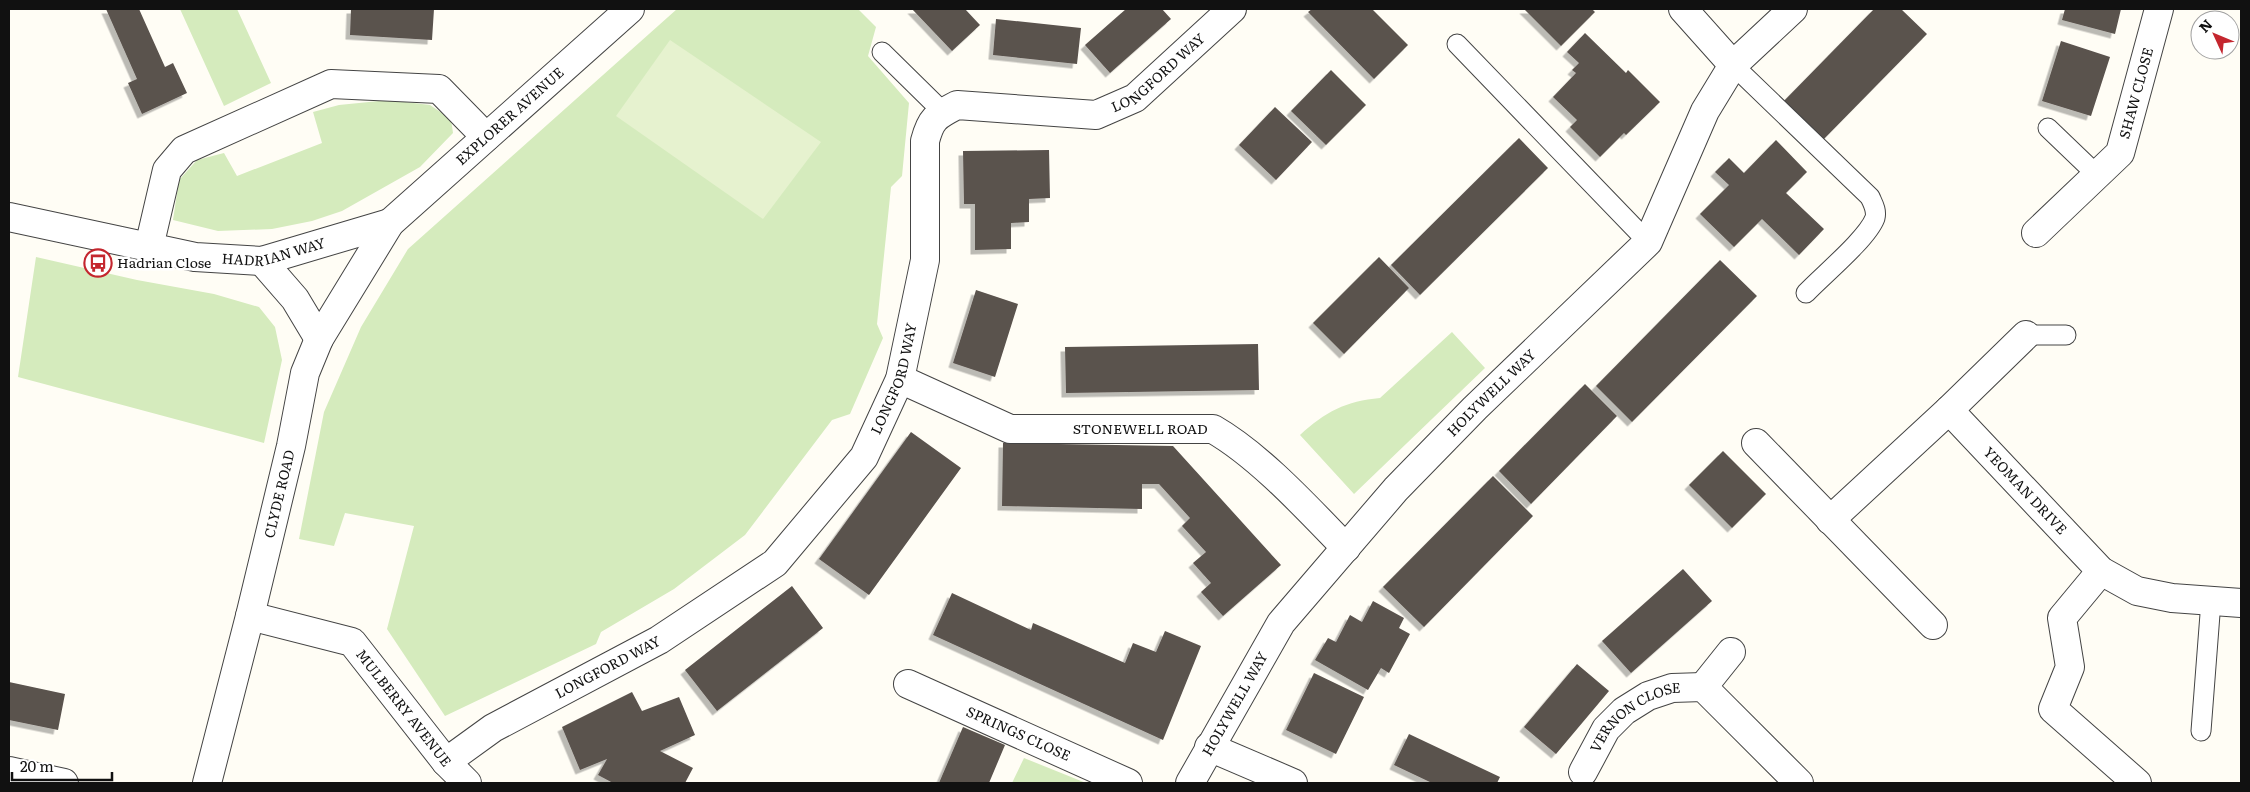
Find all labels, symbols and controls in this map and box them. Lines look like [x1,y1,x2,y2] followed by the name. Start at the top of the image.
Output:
[2190,10,2240,60] north arrow
[2194,14,2216,36] text: N
[1108,28,1209,116] street label: LONGFORD WAY
[2113,45,2157,141] street label: SHAW CLOSE
[451,62,568,169] street label: EXPLORER AVENUE
[221,232,327,270] street label: HADRIAN WAY
[83,248,113,278] bus stop icon: Hadrian Close
[117,252,211,272] place label: Hadrian Close
[865,321,921,437] street label: LONGFORD WAY
[1442,344,1540,440] street label: HOLYWELL WAY
[1073,418,1208,438] street label: STONEWELL ROAD
[1979,442,2072,538] street label: YEOMAN DRIVE
[258,447,299,540] street label: CLYDE ROAD
[551,630,664,702] street label: LONGFORD WAY
[352,644,457,770] street label: MULBERRY AVENUE
[1196,648,1272,759] street label: HOLYWELL WAY
[1584,677,1681,755] street label: VERNON CLOSE
[963,701,1074,765] street label: SPRINGS CLOSE
[12,750,112,782] scale bar
[20,754,54,777] text: 20 m

